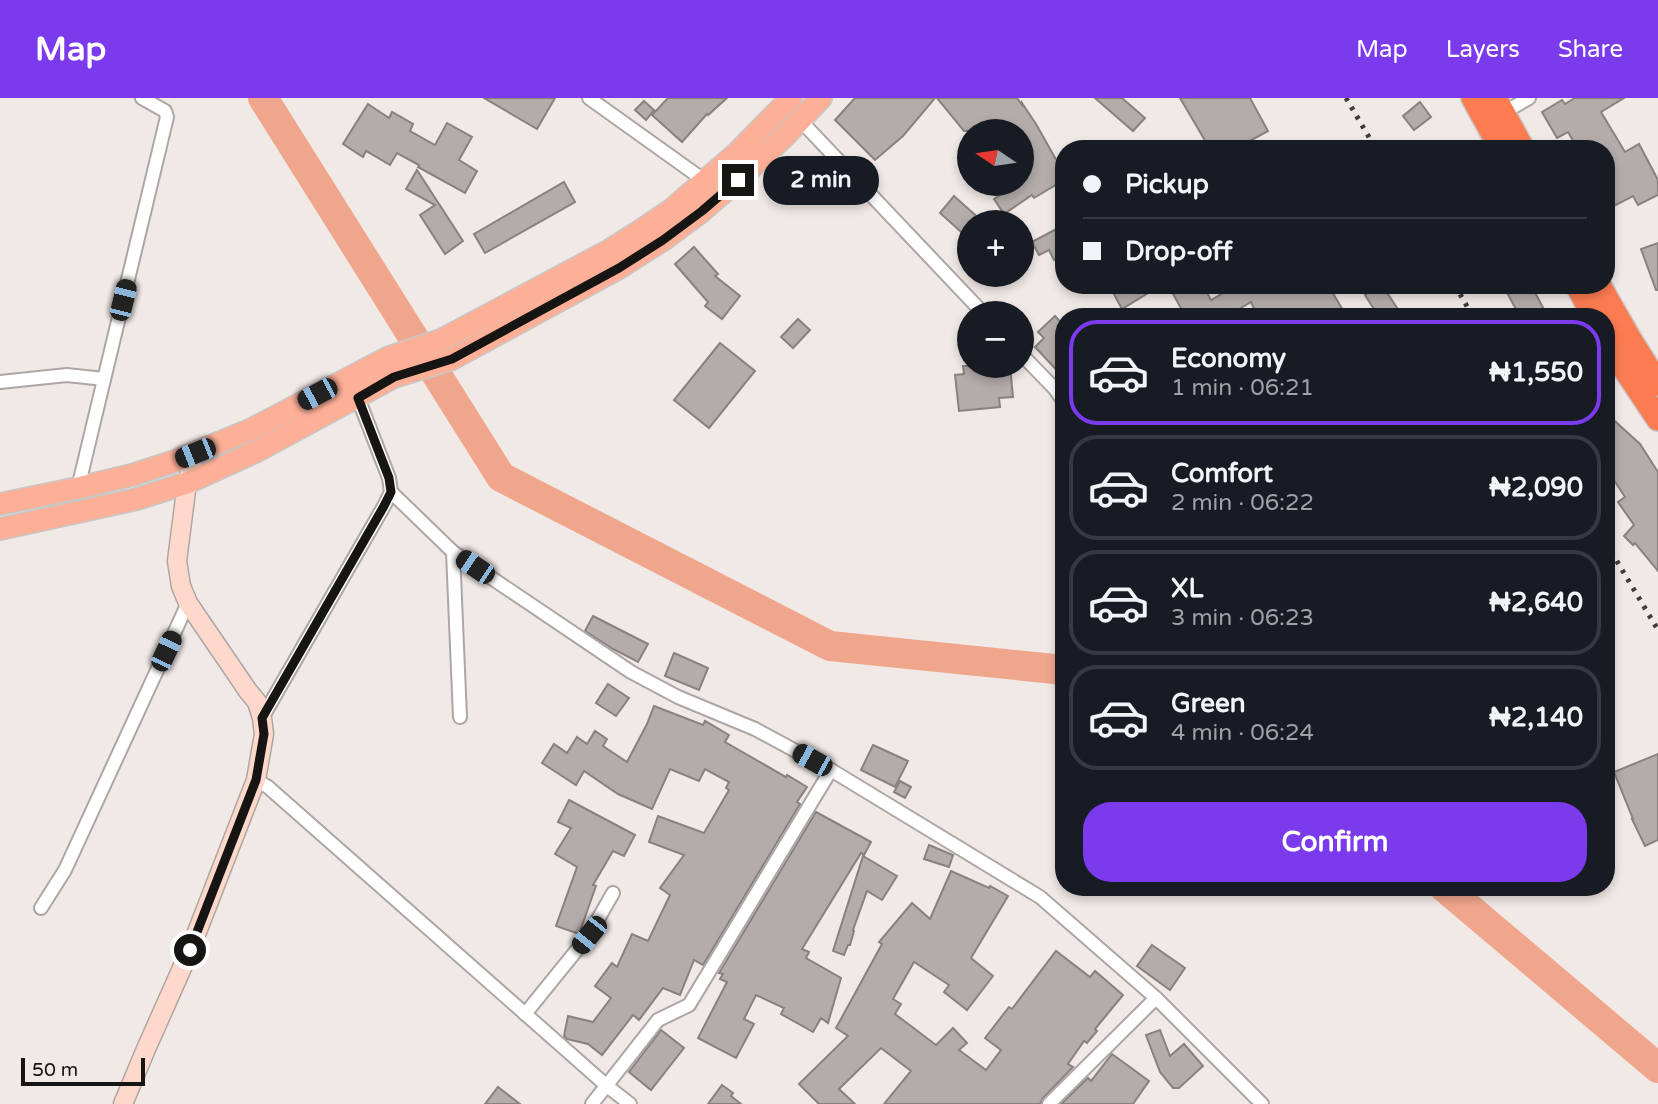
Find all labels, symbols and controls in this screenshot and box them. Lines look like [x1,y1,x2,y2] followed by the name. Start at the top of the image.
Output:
[35,30,106,69] text: Map
[1356,35,1408,64] text: Map
[1446,35,1520,64] text: Layers
[1558,35,1623,64] text: Share
[957,119,1034,196] north arrow
[957,119,1034,378] map controls
[762,155,878,204] callout: 2 min
[722,164,754,196] route end
[790,166,852,194] text: 2 min
[1125,169,1209,200] text: Pickup
[957,210,1034,287] button: +
[1125,236,1232,267] text: Drop-off
[108,277,139,323] car
[957,301,1034,378] button: −
[1087,341,1150,404] icon: car
[1171,343,1286,374] text: Economy
[1489,357,1583,388] text: ₦1,550
[1171,374,1314,402] text: 1 min · 06:21
[294,375,341,413] car
[172,435,219,471] car
[1087,456,1150,519] icon: car
[1171,458,1273,489] text: Comfort
[1489,472,1583,503] text: ₦2,090
[1171,489,1314,517] text: 2 min · 06:22
[452,547,499,587] car
[1087,571,1150,634] icon: car
[1171,573,1203,604] text: XL
[1489,587,1583,618] text: ₦2,640
[1171,604,1314,632] text: 3 min · 06:23
[148,628,185,674] car
[1087,686,1150,749] icon: car
[1171,688,1246,719] text: Green
[1489,702,1583,733] text: ₦2,140
[1171,719,1314,747] text: 4 min · 06:24
[789,741,836,779] car
[1083,802,1587,882] button: Confirm
[568,912,611,958] car
[174,934,206,966] route start
[21,1055,145,1087] scale bar
[32,1059,78,1081] text: 50 m

